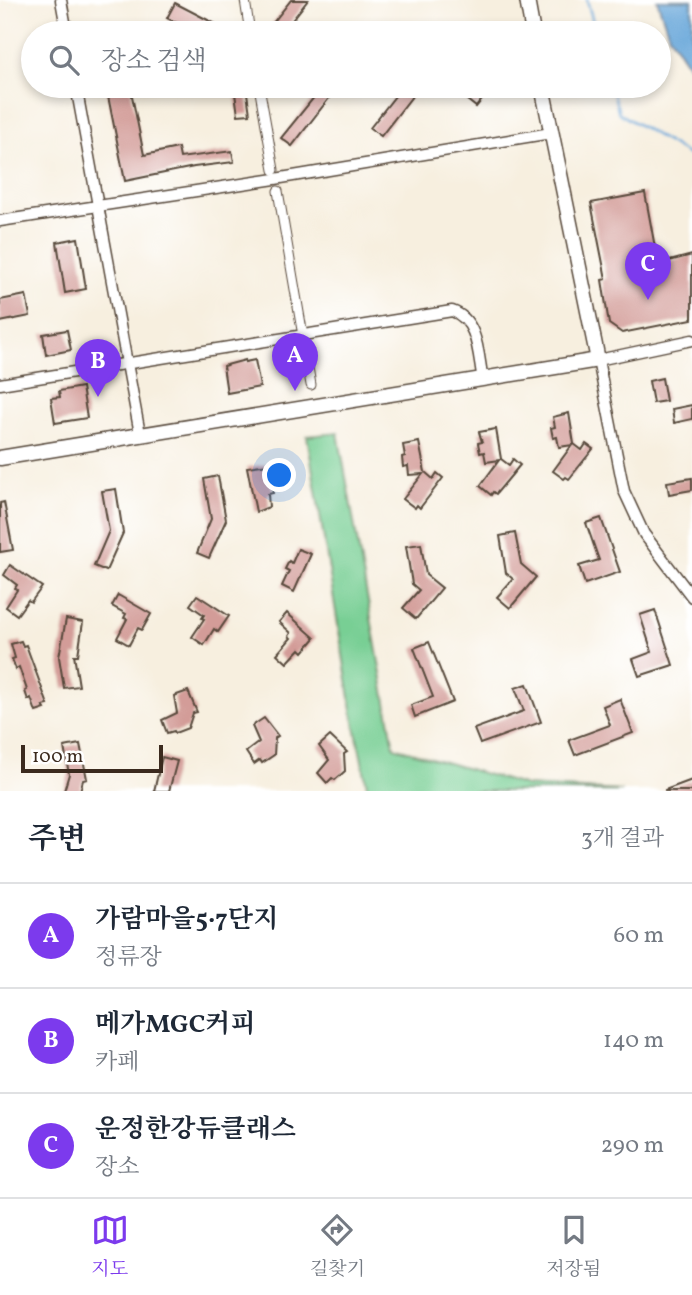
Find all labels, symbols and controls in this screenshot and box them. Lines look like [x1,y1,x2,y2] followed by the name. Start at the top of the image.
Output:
[21,21,671,98] search box
[45,41,83,79] icon: search
[101,44,207,80] text: 장소 검색
[625,242,671,300] pin: C
[272,333,318,391] pin: A
[75,339,121,397] pin: B
[262,458,296,492] your location
[21,742,163,774] scale bar
[32,744,83,770] text: 100 m
[28,819,86,861] text: 주변
[581,823,664,855] text: 3개 결과
[95,902,278,938] text: 가람마을5·7단지
[43,920,59,952] text: A
[614,920,664,952] text: 60 m
[95,942,162,974] text: 정류장
[95,1007,256,1043] text: 메가MGC커피
[43,1025,59,1057] text: B
[603,1025,664,1057] text: 140 m
[95,1047,139,1079] text: 카페
[95,1112,296,1148] text: 운정한강듀클래스
[44,1130,58,1162] text: C
[601,1130,664,1162] text: 290 m
[95,1152,139,1184] text: 장소
[91,1211,129,1283] tab: 지도
[310,1211,365,1283] tab: 길찾기
[546,1211,601,1283] tab: 저장됨

